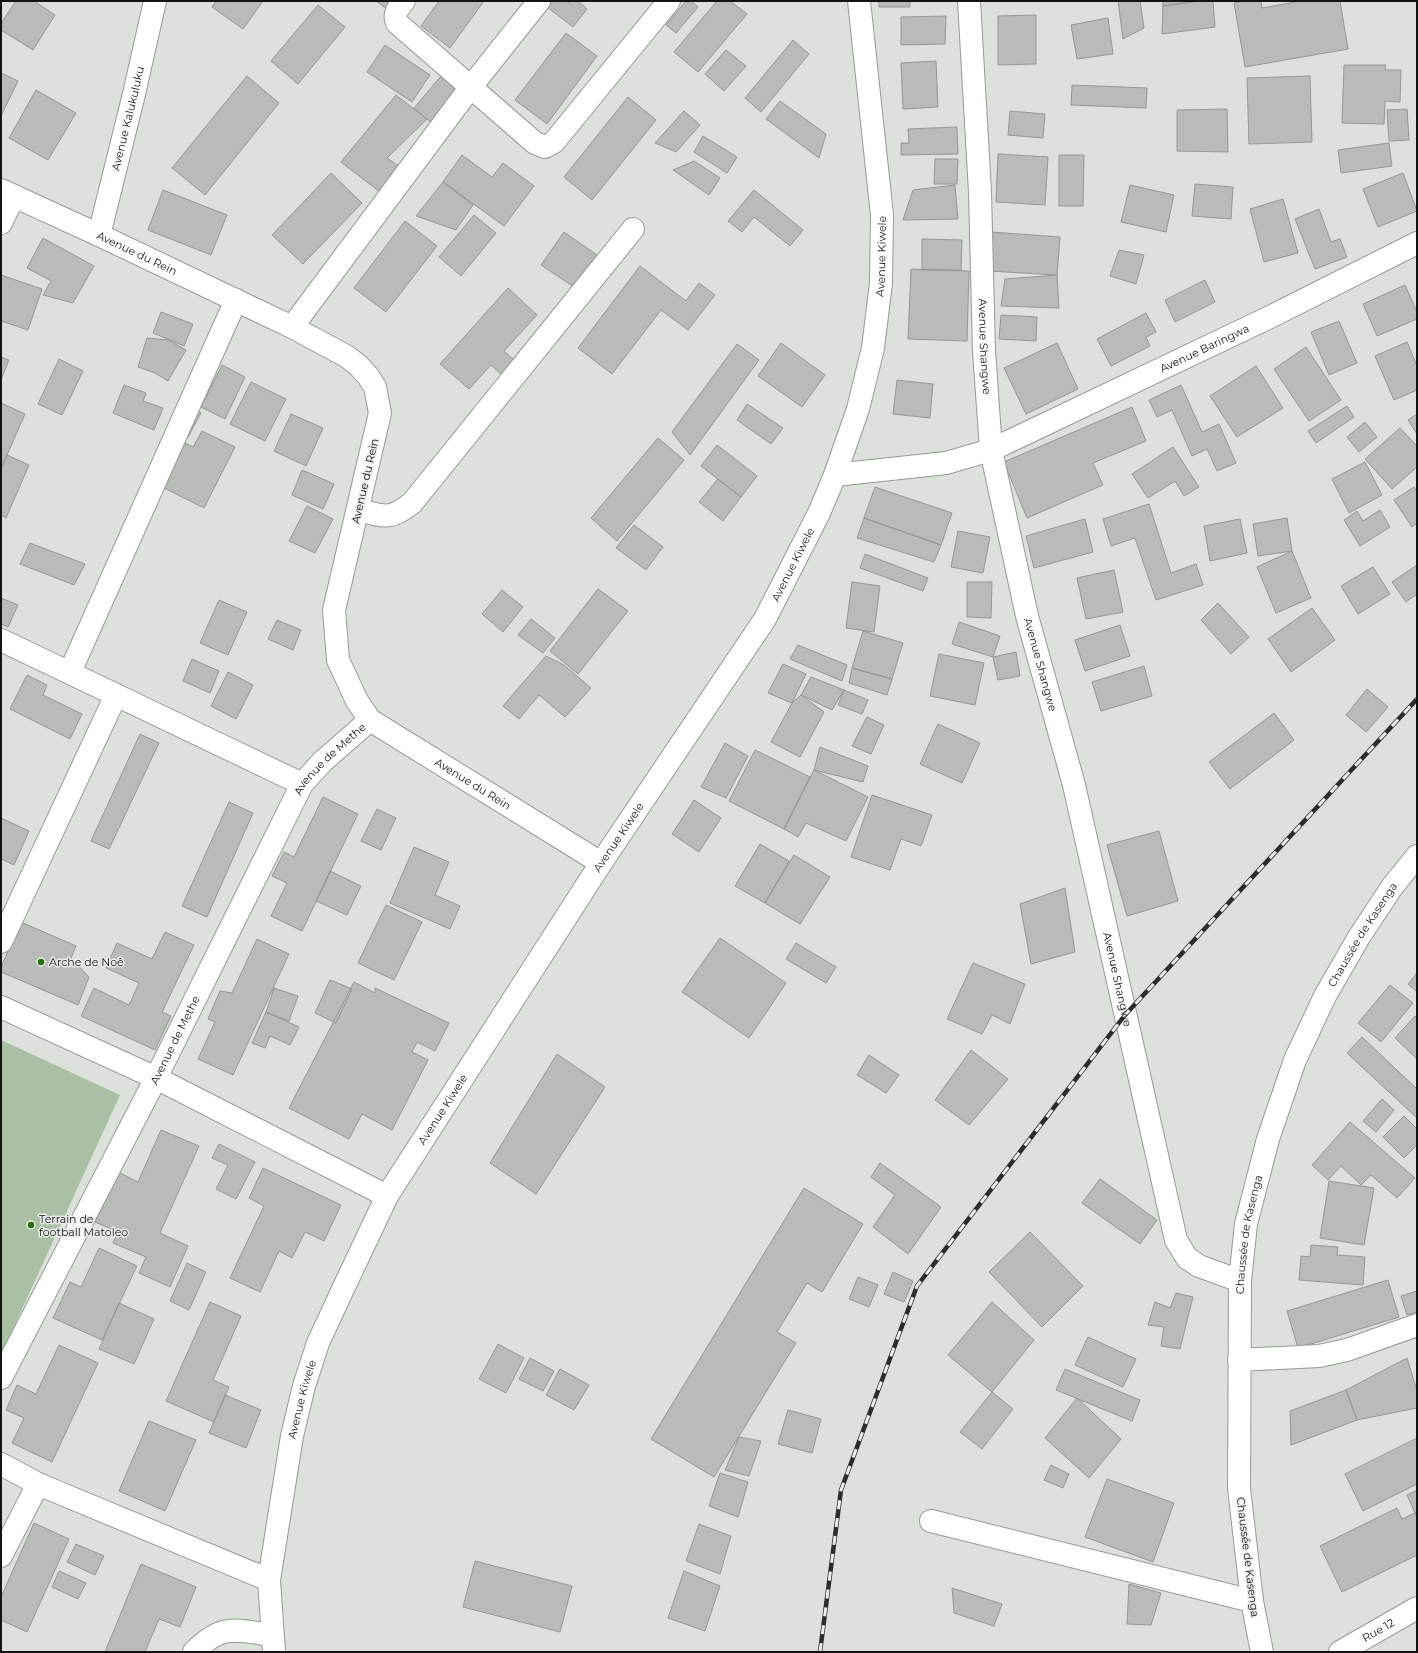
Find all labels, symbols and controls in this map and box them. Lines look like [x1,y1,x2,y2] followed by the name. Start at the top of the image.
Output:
[108,65,147,172] street label: Avenue Kalukuluku
[872,215,889,298] street label: Avenue Kiwele
[95,228,179,278] street label: Avenue du Rein
[976,298,994,396] street label: Avenue Shangwe
[1157,321,1252,376] street label: Avenue Baringwa
[348,437,382,525] street label: Avenue du Rein
[768,525,818,604] street label: Avenue Kiwele
[1021,616,1060,713] street label: Avenue Shangwe
[291,720,369,797] street label: Avenue de Methe
[432,755,514,813] street label: Avenue du Rein
[590,799,647,875] street label: Avenue Kiwele
[1325,879,1400,989] street label: Chaussée de Kasenga
[1100,931,1135,1028] street label: Avenue Shangwe
[49,955,124,969] place label: Arche de Noê
[36,957,46,967] marker: Arche de Noê
[147,993,203,1087] street label: Avenue de Methe
[415,1071,471,1147] street label: Avenue Kiwele
[1233,1173,1265,1294] street label: Chaussée de Kasenga
[39,1212,128,1239] place label: Terrain de football Matoleo
[26,1220,36,1230] marker: Terrain de football Matoleo
[285,1358,319,1440] street label: Avenue Kiwele
[1234,1496,1262,1618] street label: Chaussée de Kasenga
[1359,1615,1397,1645] street label: Rue 12

